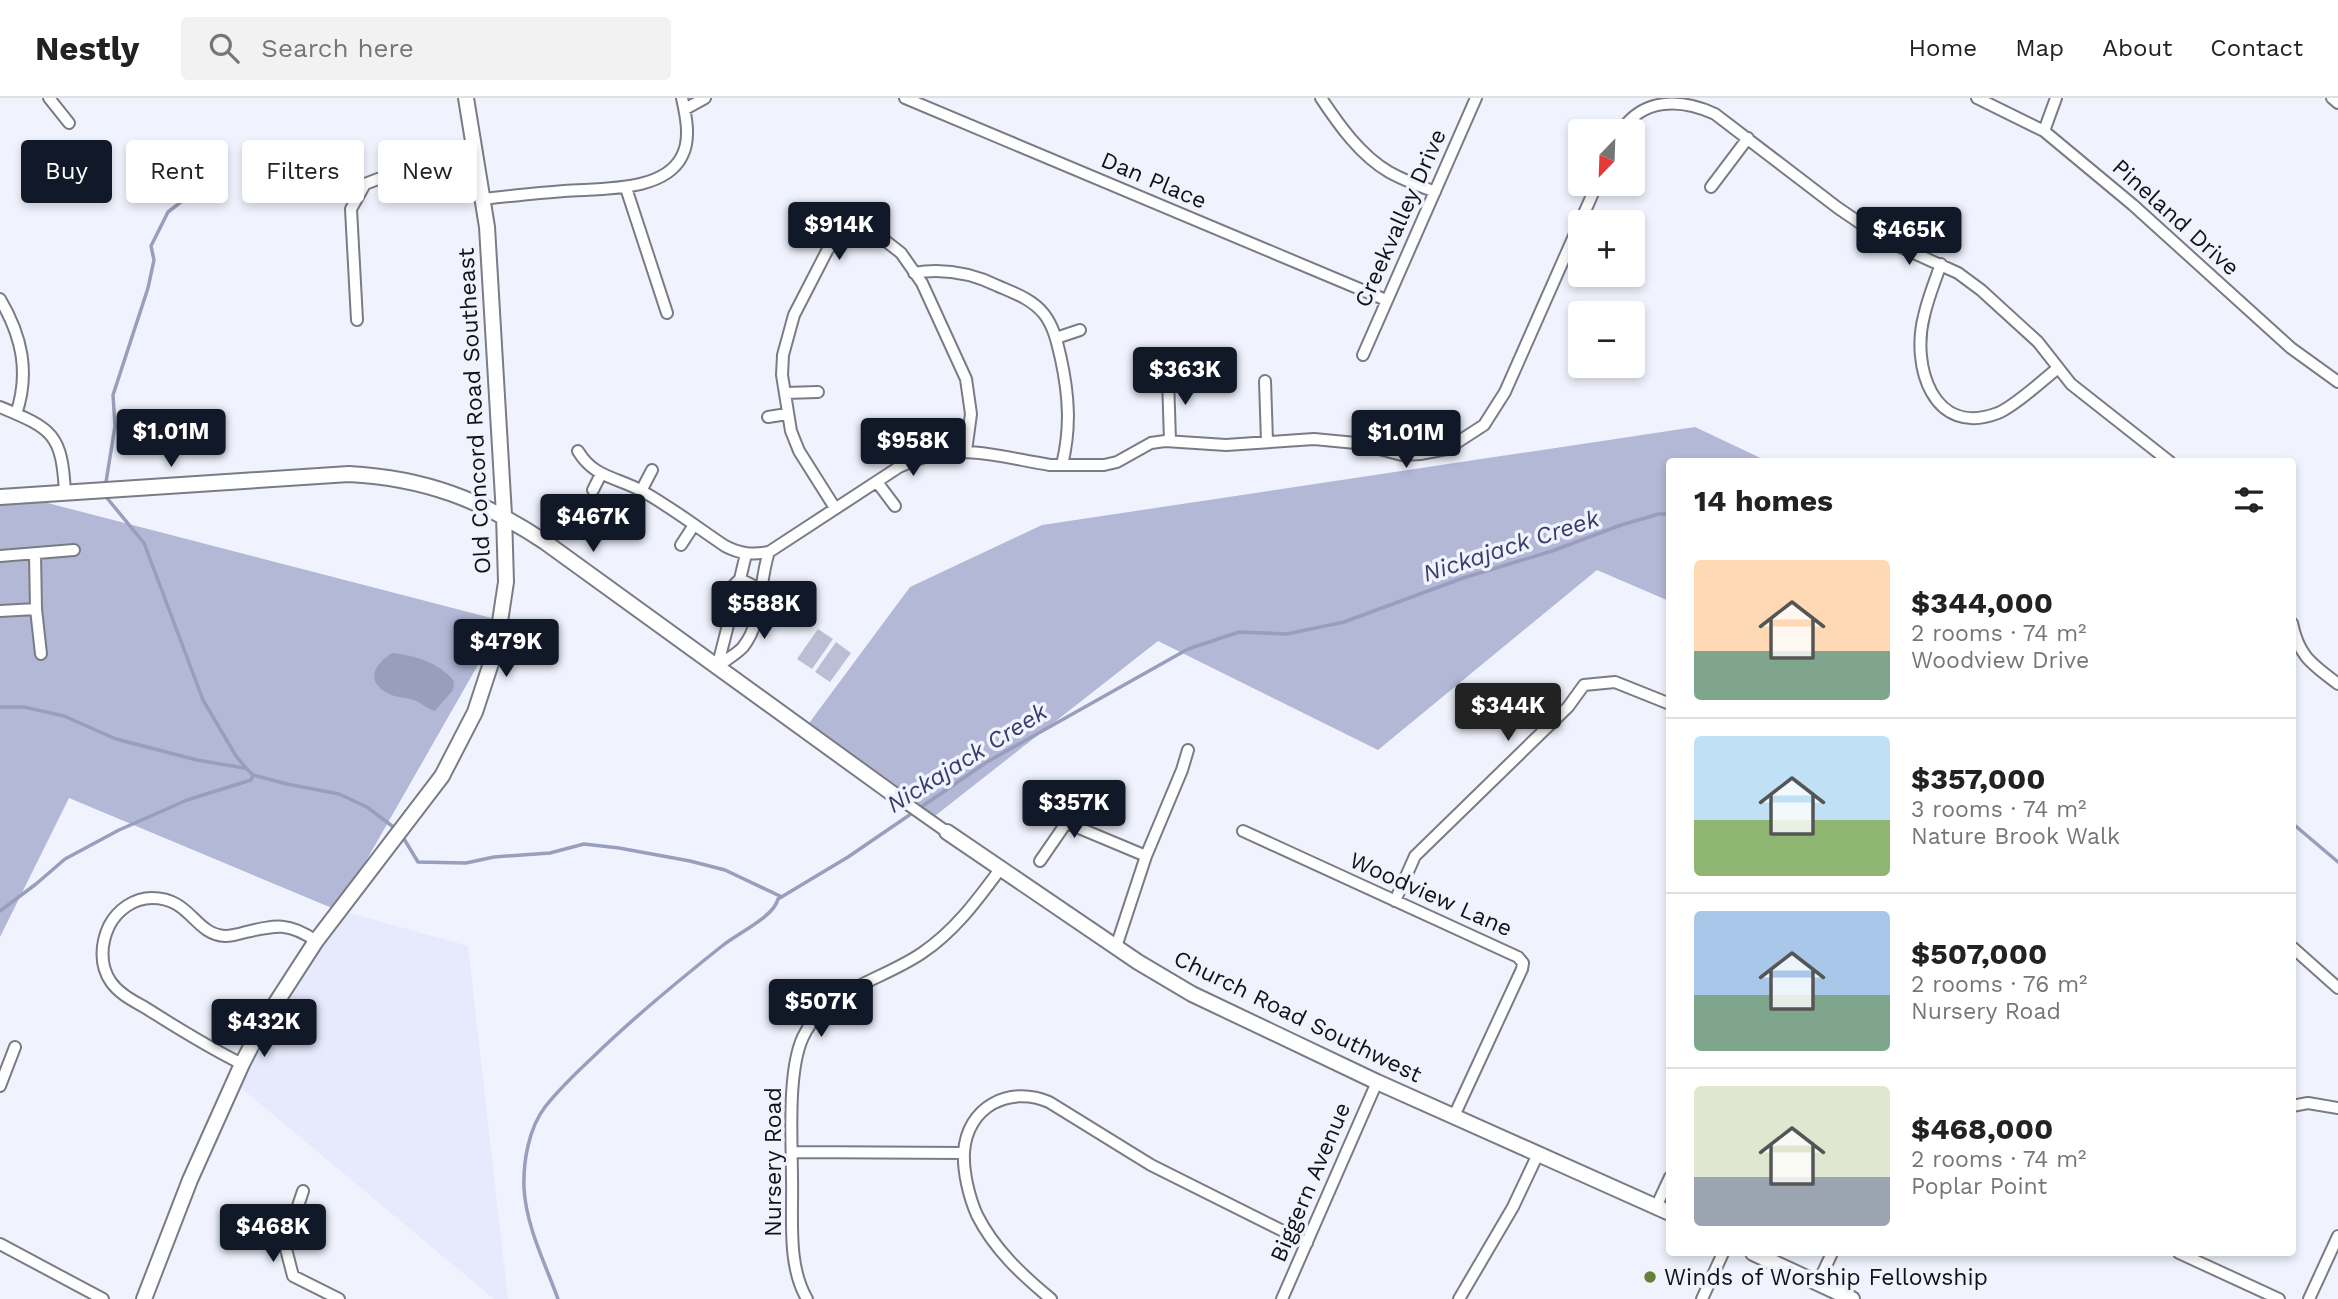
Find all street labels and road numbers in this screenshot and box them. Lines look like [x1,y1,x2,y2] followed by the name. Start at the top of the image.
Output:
[1349,125,1452,311] street label: Creekvalley Drive
[1097,146,1211,215] street label: Dan Place
[2107,153,2245,281] street label: Pineland Drive
[452,247,497,575] street label: Old Concord Road Southeast
[1345,846,1516,942] street label: Woodview Lane
[1169,945,1426,1088] street label: Church Road Southwest
[760,1087,787,1237] street label: Nursery Road
[1265,1098,1356,1266] street label: Biggern Avenue

